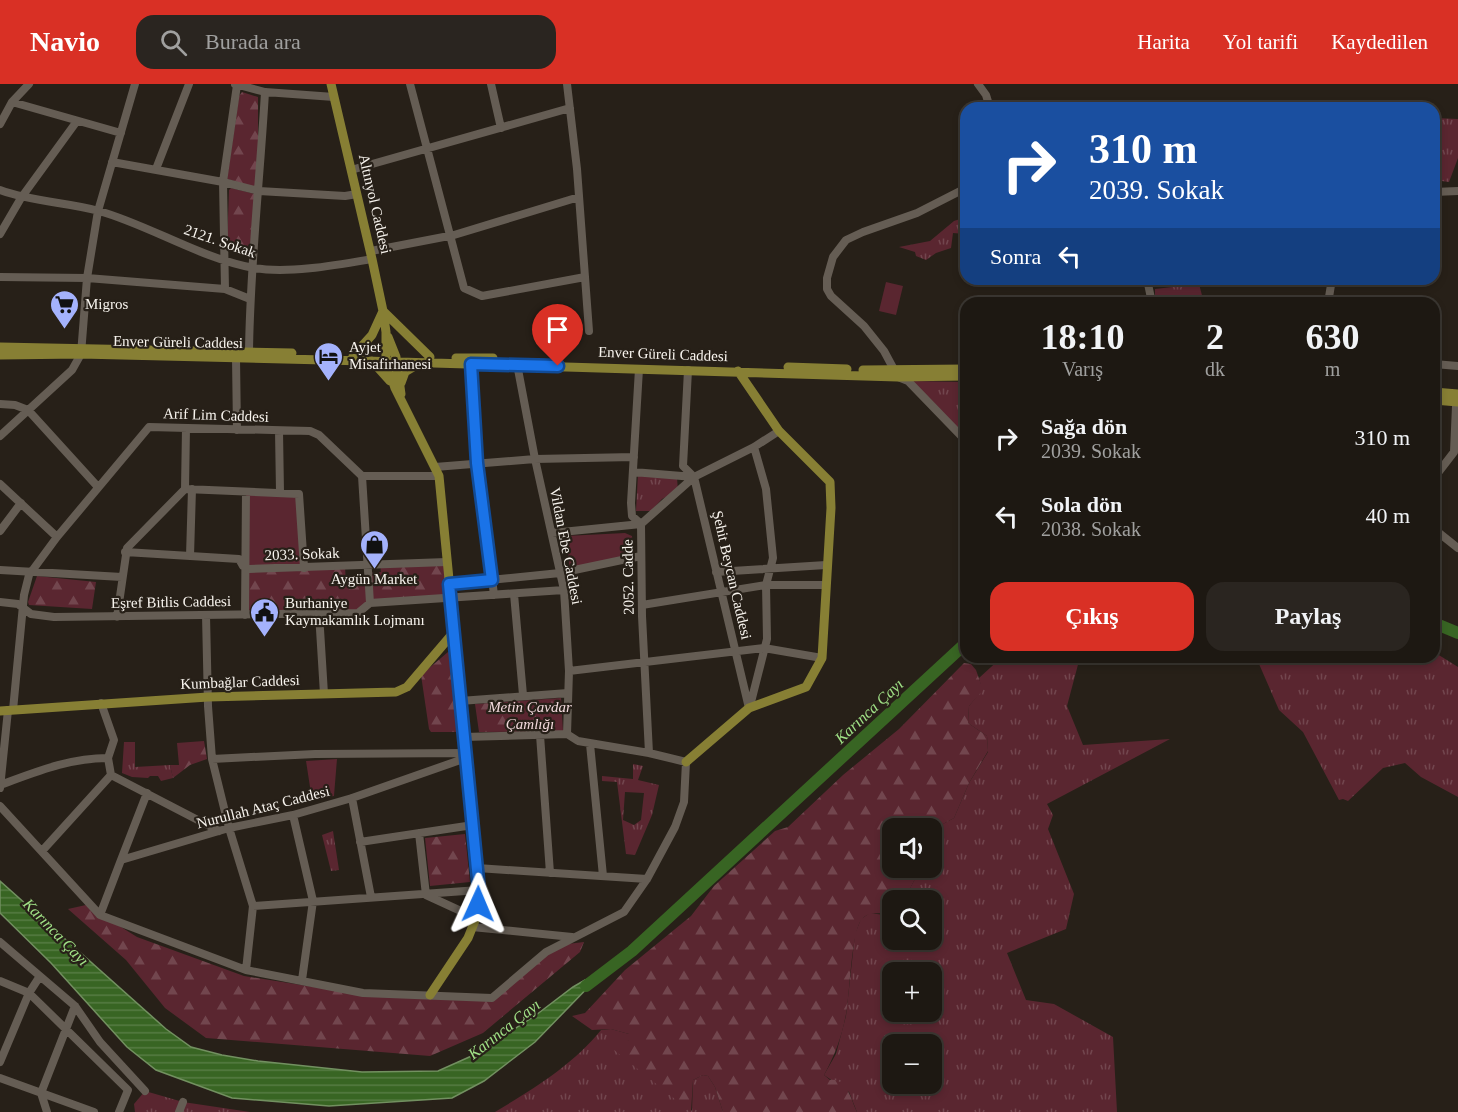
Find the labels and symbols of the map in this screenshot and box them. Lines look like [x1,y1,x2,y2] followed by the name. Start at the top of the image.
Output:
[356,152,394,256] street label: Altınyol Caddesi
[182,221,259,261] street label: 2121. Sokak
[48,288,80,330] supermarket icon: Migros
[85,296,129,312] place label: Migros
[532,304,583,366] pin
[113,333,243,351] street label: Enver Güreli Caddesi
[349,339,431,372] place label: Ayjet Misafirhanesi
[312,340,344,382] hotel icon: Ayjet Misafirhanesi
[598,344,728,364] street label: Enver Güreli Caddesi
[163,405,269,425] street label: Arif Lim Caddesi
[547,486,585,606] street label: Vildan Ebe Caddesi
[709,509,755,641] street label: Şehit Beycan Caddesi
[358,528,390,570] shop icon: Aygün Market
[619,539,637,615] street label: 2052. Cadde
[264,545,340,563] street label: 2033. Sokak
[331,571,418,587] place label: Aygün Market
[111,593,231,611] street label: Eşref Bitlis Caddesi
[285,595,425,628] place label: Burhaniye Kaymakamlık Lojmanı
[248,596,280,638] public building icon: Burhaniye Kaymakamlık Lojmanı
[180,672,300,692] street label: Kumbağlar Caddesi
[831,675,907,748] water label: Karınca Çayı
[487,699,572,732] park label: Metin Çavdar Çamlığı
[195,783,331,831] street label: Nurullah Ataç Caddesi
[446,872,510,936] position arrow
[18,894,92,970] water label: Karınca Çayı
[464,996,544,1064] water label: Karınca Çayı

